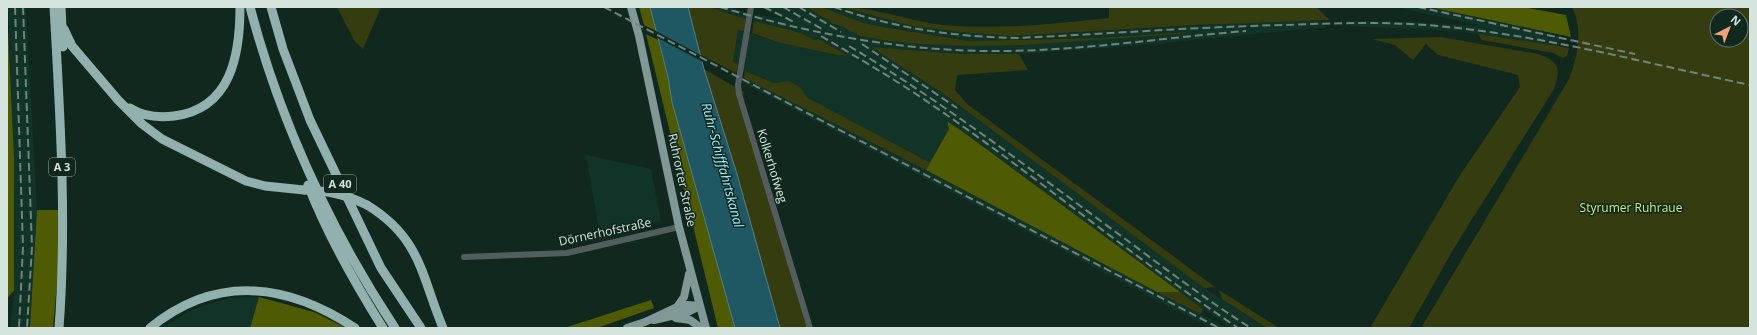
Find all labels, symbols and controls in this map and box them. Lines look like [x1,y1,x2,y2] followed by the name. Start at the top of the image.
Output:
[1709,8,1749,48] north arrow
[1728,12,1744,29] text: N
[698,101,749,230] water label: Ruhr-Schifffahrtskanal
[753,127,792,205] street label: Kolkerhofweg
[664,132,701,228] street label: Ruhrorter Straße
[49,158,75,176] road number: A 3
[324,175,356,193] road number: A 40
[1580,199,1683,216] park label: Styrumer Ruhraue
[557,213,653,250] street label: Dörnerhofstraße

